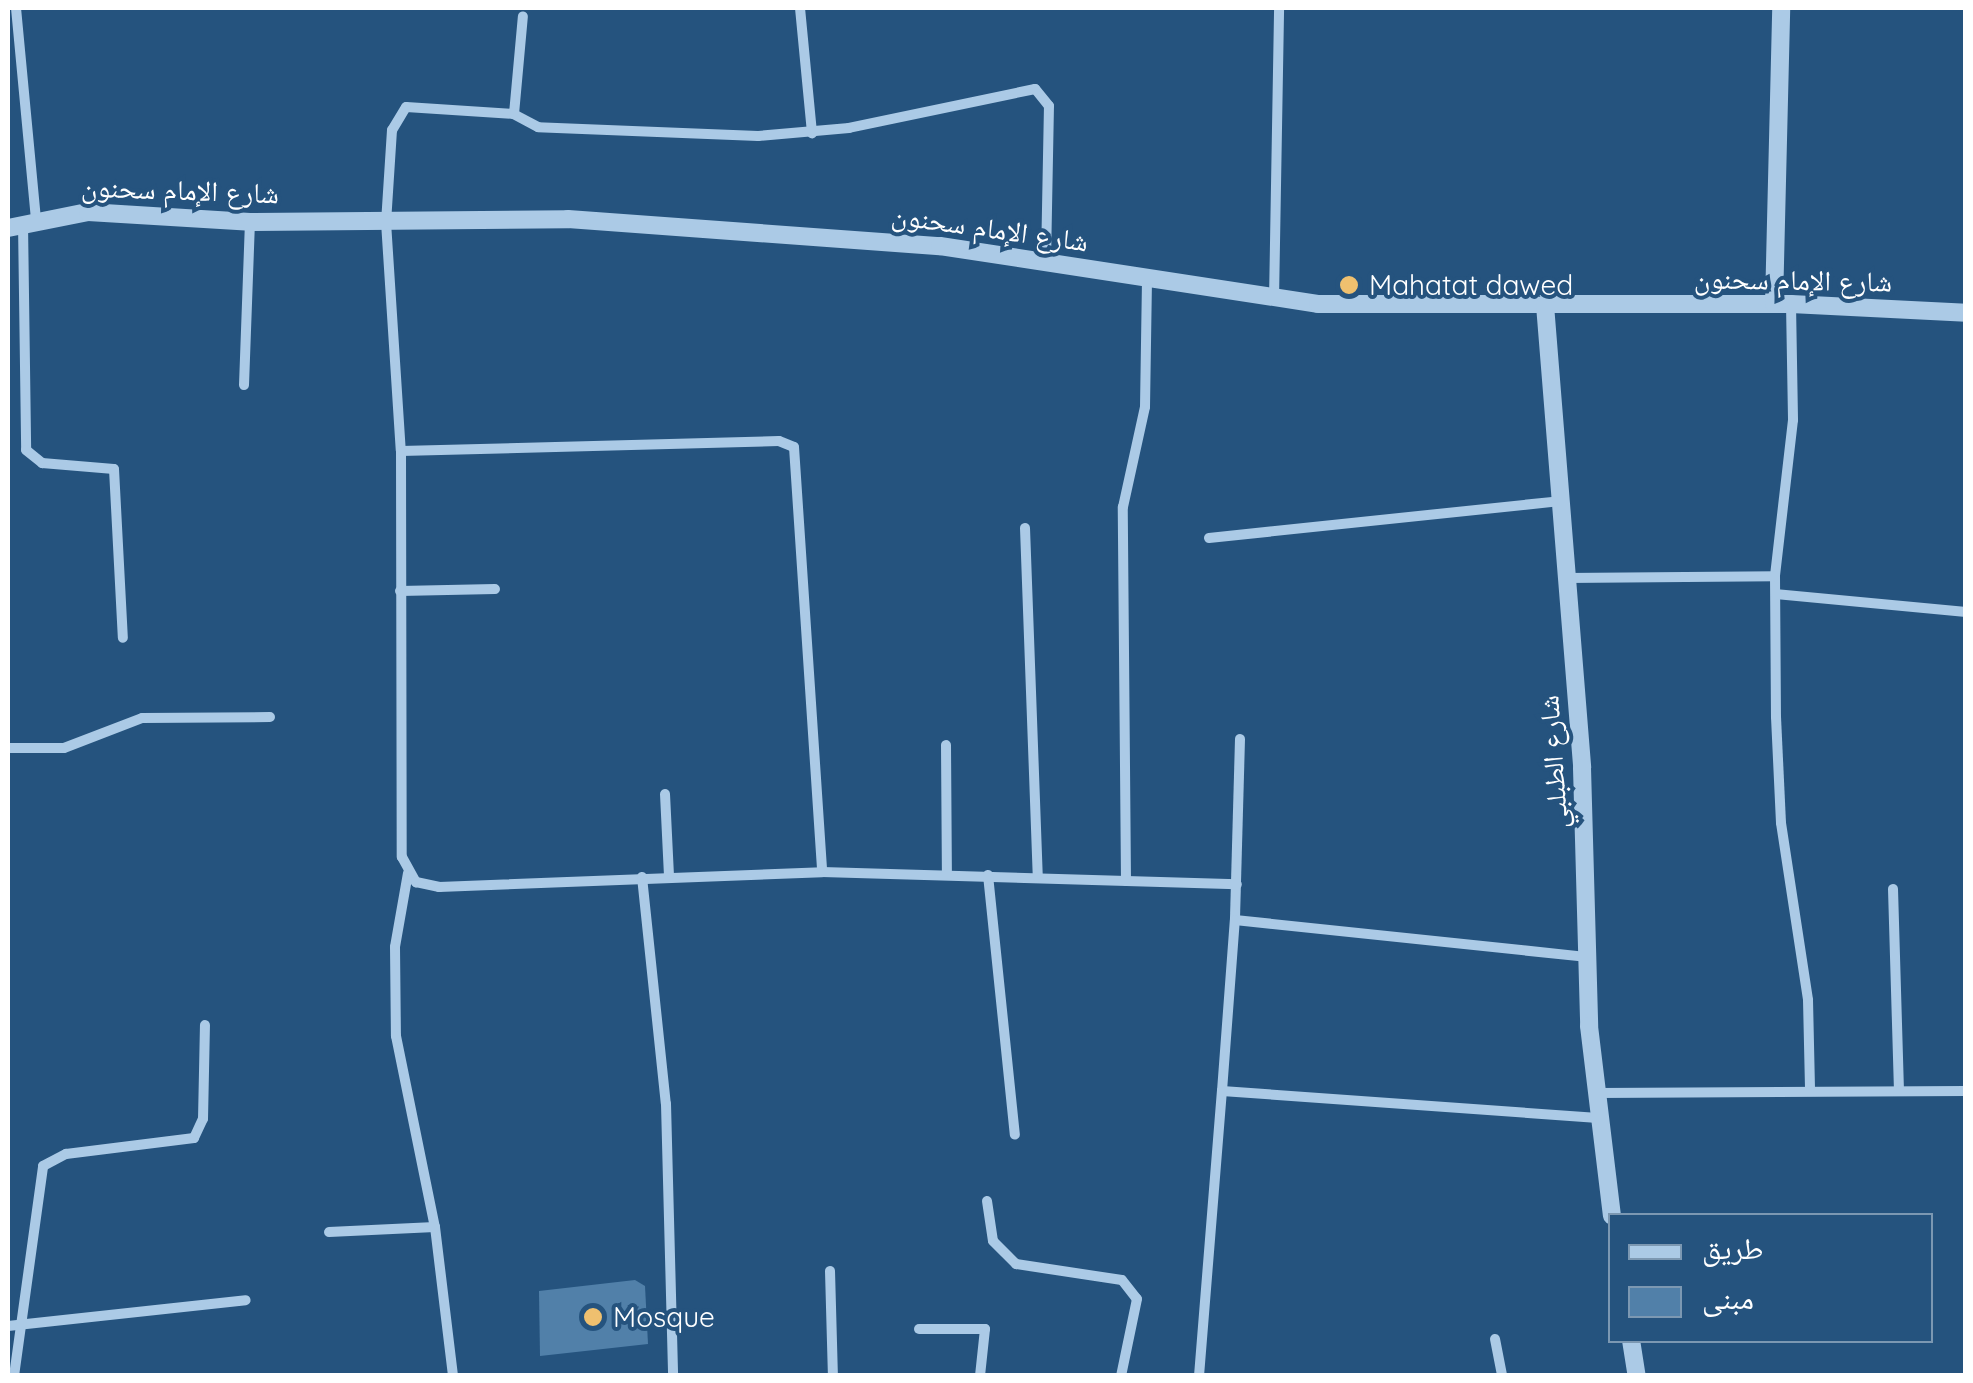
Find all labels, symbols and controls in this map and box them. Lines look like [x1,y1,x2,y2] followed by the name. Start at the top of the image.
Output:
[80,170,280,210] street label: شارع الإمام سحنون
[890,198,1090,258] street label: شارع الإمام سحنون
[1694,261,1892,299] street label: شارع الإمام سحنون
[1369,268,1573,302] place label: Mahatat dawed
[1338,274,1360,296] marker: Mahatat dawed
[1532,694,1574,830] street label: شارع الطبلبي
[1608,1213,1933,1343] legend
[1702,1229,1763,1267] text: طريق
[1702,1279,1754,1317] text: مبنى
[613,1300,715,1334] place label: Mosque
[582,1306,604,1328] marker: Mosque

